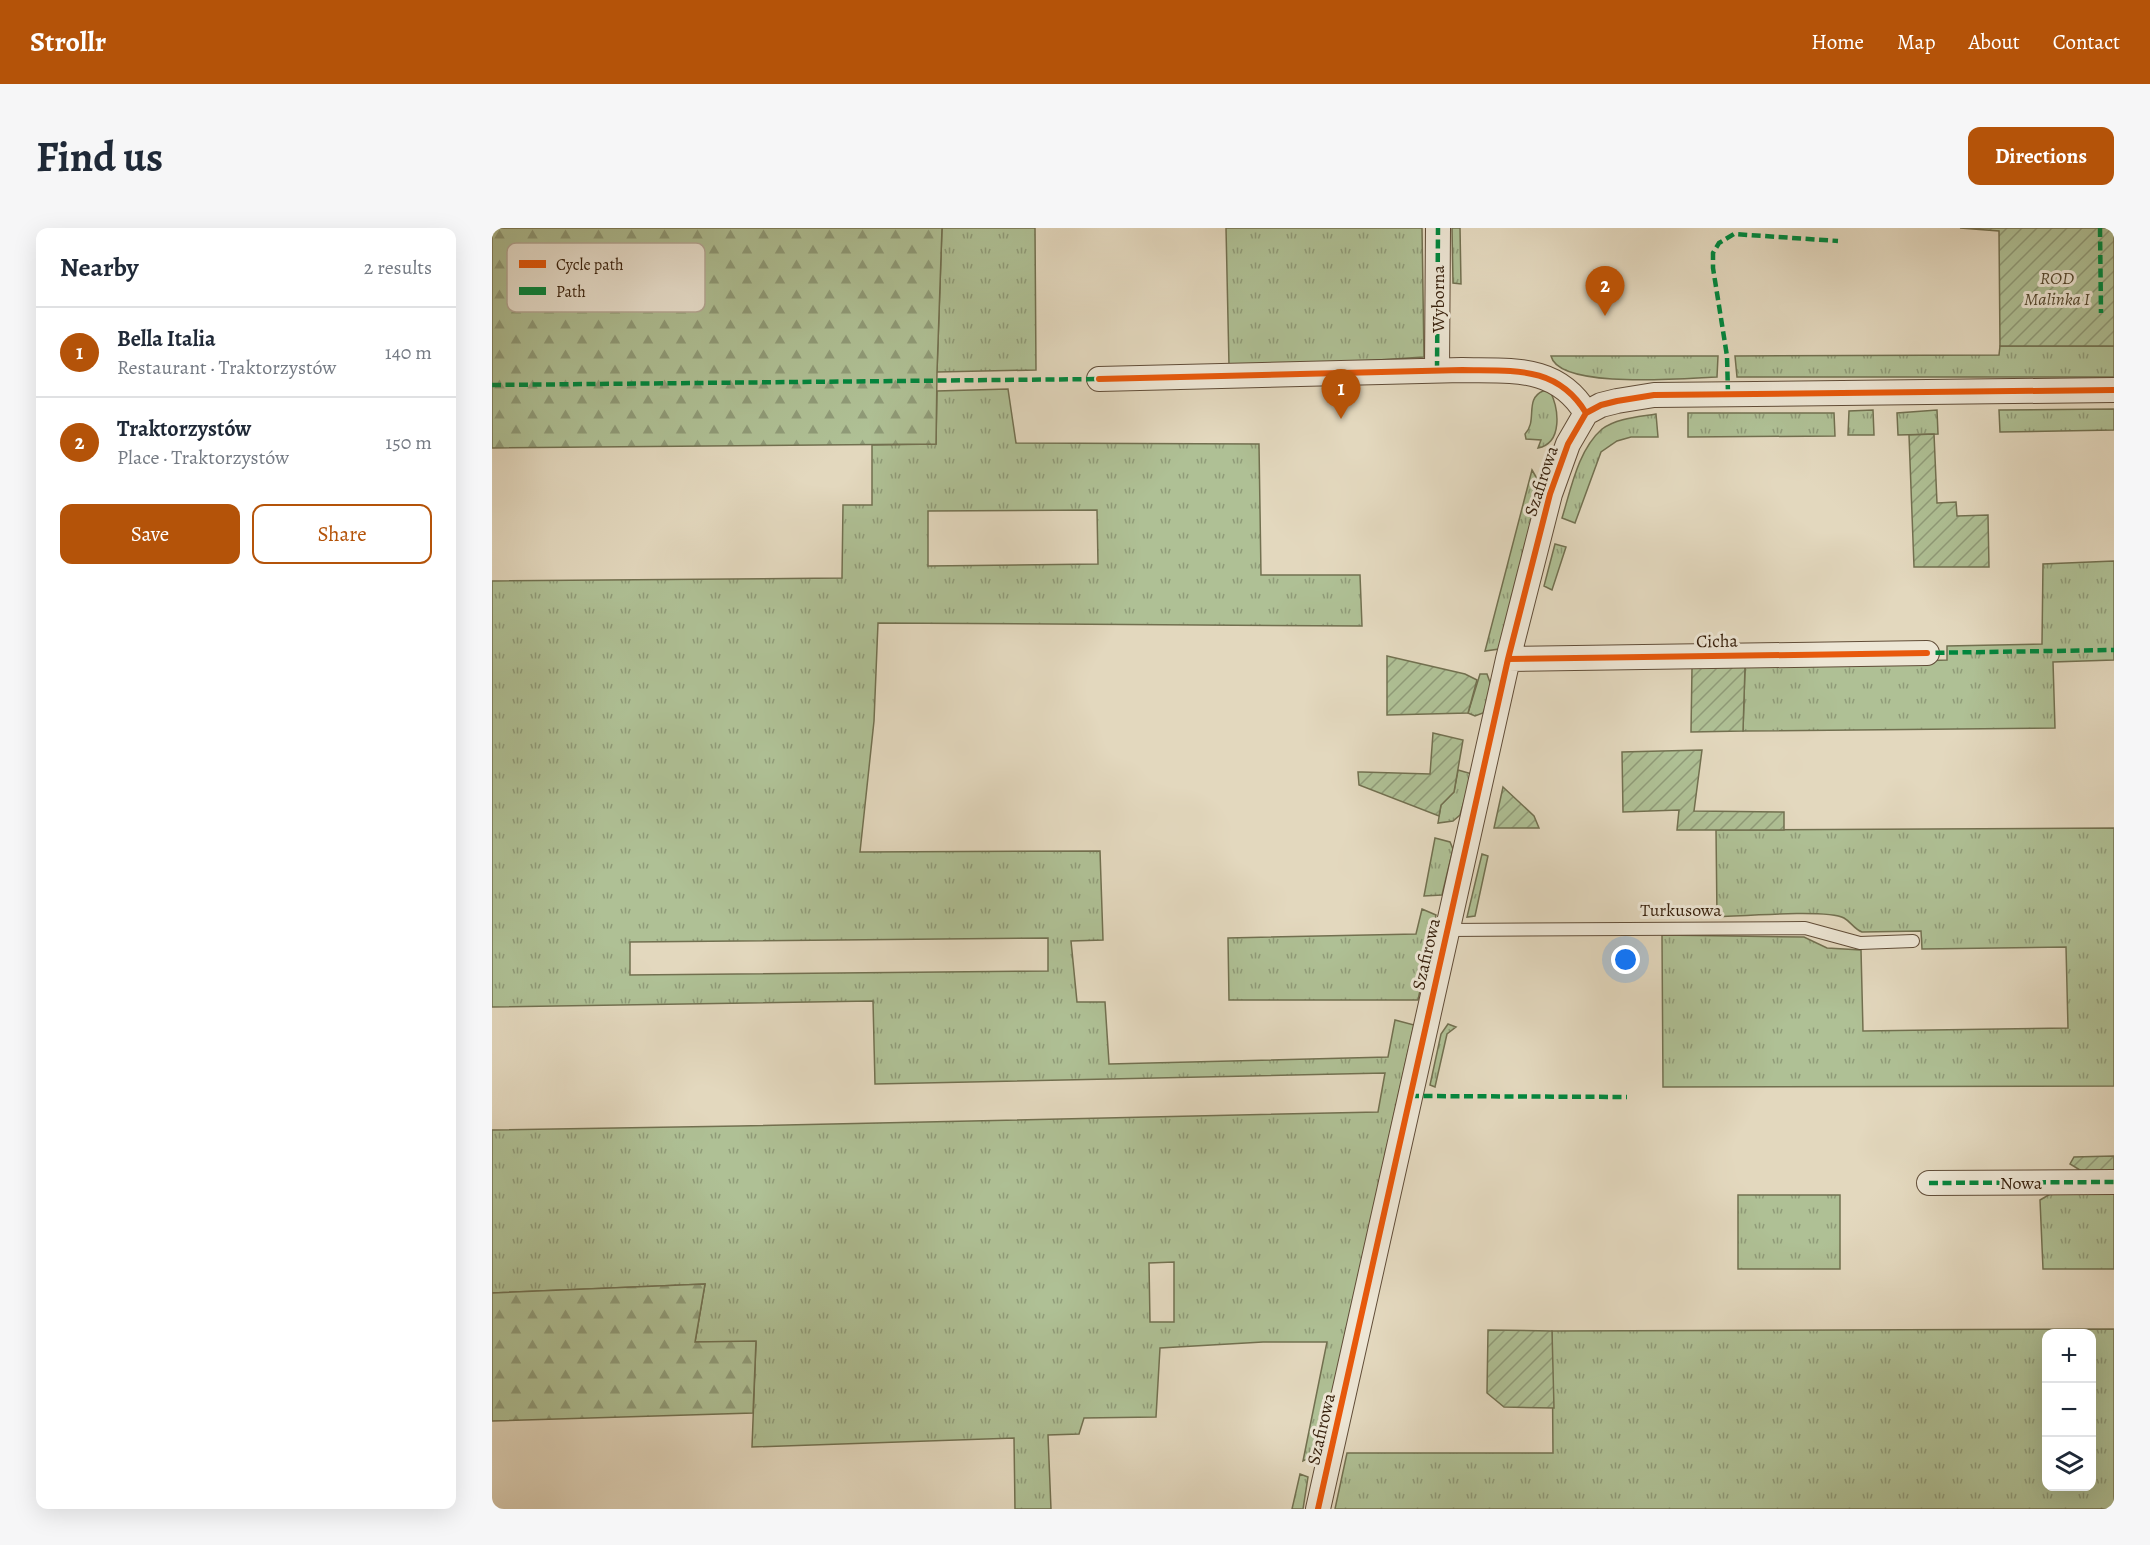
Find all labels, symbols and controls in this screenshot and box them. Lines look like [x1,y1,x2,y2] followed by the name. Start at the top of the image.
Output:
[30,23,106,61] text: Strollr
[1811,28,1864,56] text: Home
[1897,28,1935,56] text: Map
[1968,28,2020,56] text: About
[2053,28,2120,56] text: Contact
[1968,127,2114,185] button: Directions
[36,128,163,185] text: Find us
[507,243,705,312] legend
[60,250,139,285] text: Nearby
[364,254,432,281] text: 2 results
[556,254,624,276] text: Cycle path
[1426,265,1450,334] street label: Wyborna
[1586,266,1624,316] pin: 2
[2024,266,2091,311] park label: ROD Malinka I
[556,281,586,303] text: Path
[117,324,216,354] text: Bella Italia
[76,339,83,366] text: 1
[385,339,432,366] text: 140 m
[117,354,336,381] text: Restaurant · Traktorzystów
[1322,370,1360,419] pin: 1
[117,414,251,444] text: Traktorzystów
[75,429,84,456] text: 2
[385,429,432,456] text: 150 m
[1518,442,1564,519] street label: Szafirowa
[117,444,289,471] text: Place · Traktorzystów
[60,504,240,564] button: Save
[252,504,432,564] button: Share
[1696,629,1739,653] street label: Cicha
[1640,898,1722,922] street label: Turkusowa
[1406,915,1446,992] street label: Szafirowa
[1611,945,1640,974] your location
[2000,1171,2043,1195] street label: Nowa
[2042,1329,2096,1491] map controls
[2042,1329,2096,1383] button: +
[2042,1383,2096,1437] button: −
[1301,1390,1341,1467] street label: Szafirowa
[2042,1437,2096,1491] button: layers

